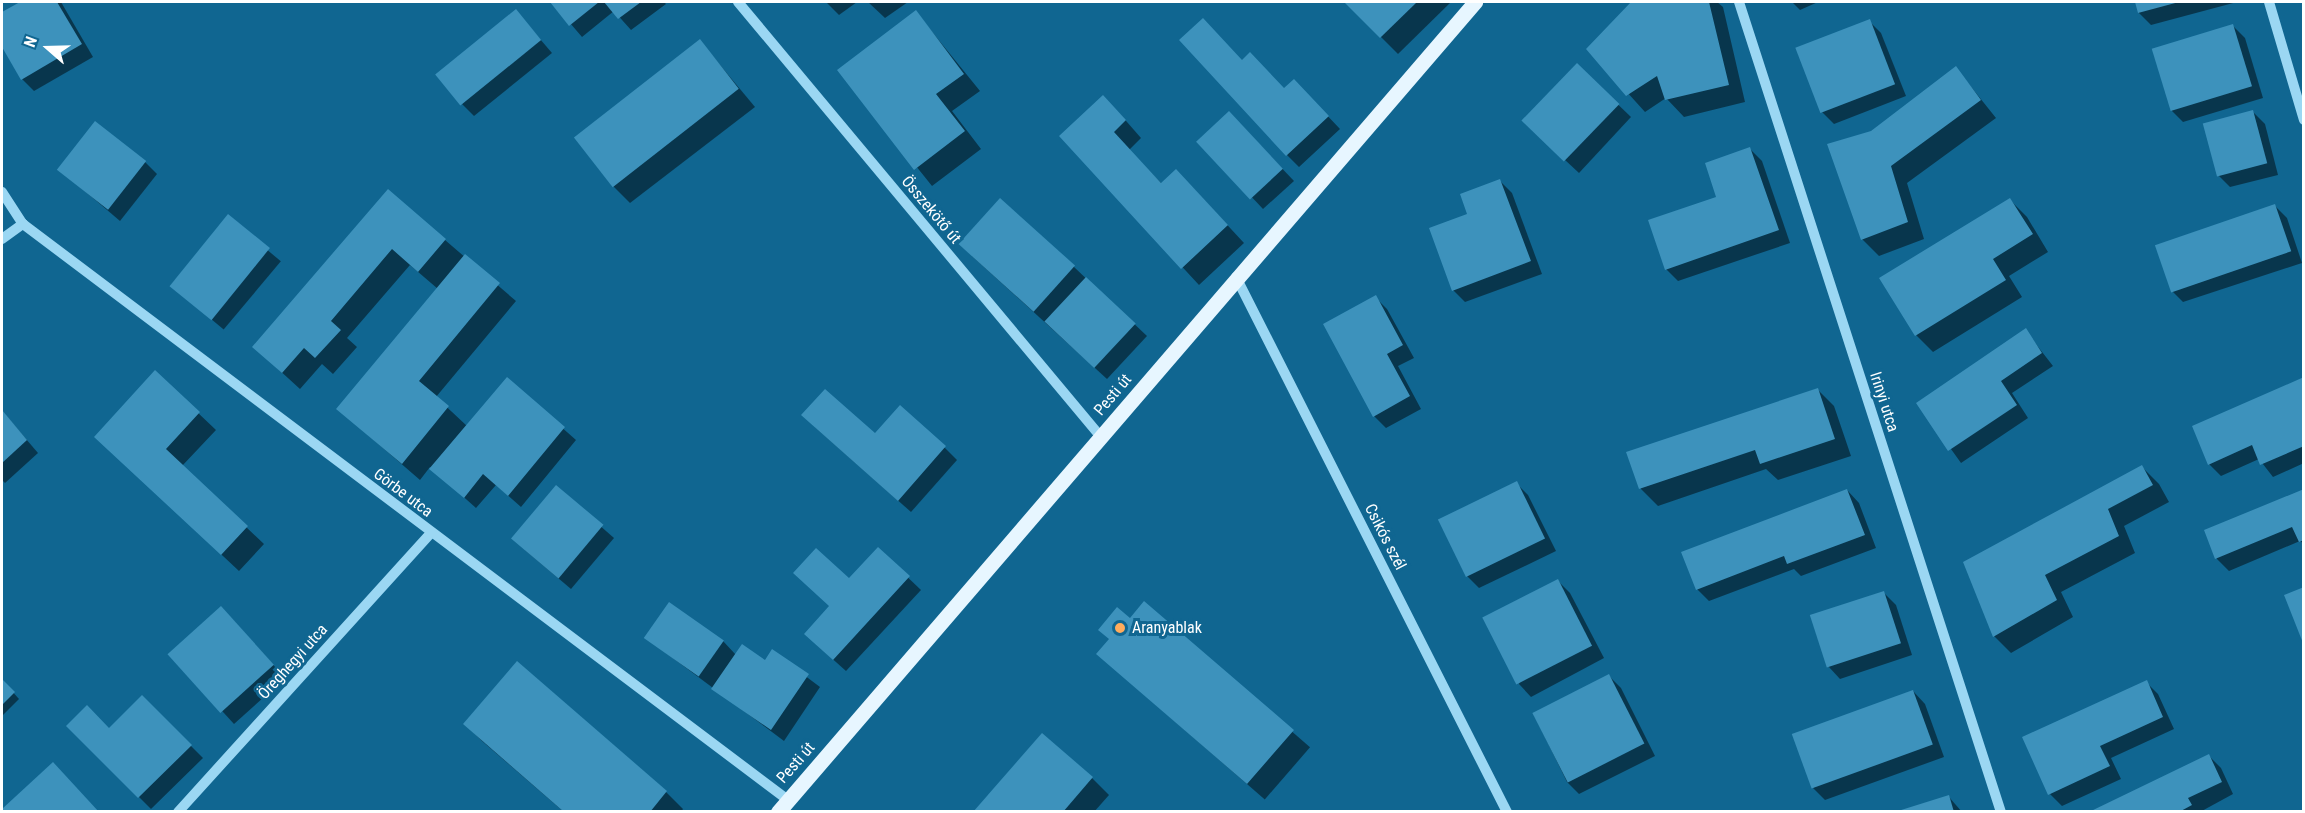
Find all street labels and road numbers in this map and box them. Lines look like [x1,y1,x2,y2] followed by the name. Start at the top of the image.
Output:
[897,172,965,248] street label: Összekötő út
[1090,370,1136,420] street label: Pesti út
[1865,370,1903,434] street label: Irinyi utca
[370,465,436,521] street label: Görbe utca
[1360,501,1410,573] street label: Csikós szél
[254,621,332,703] street label: Öreghegyi utca
[773,739,819,787] street label: Pesti út

